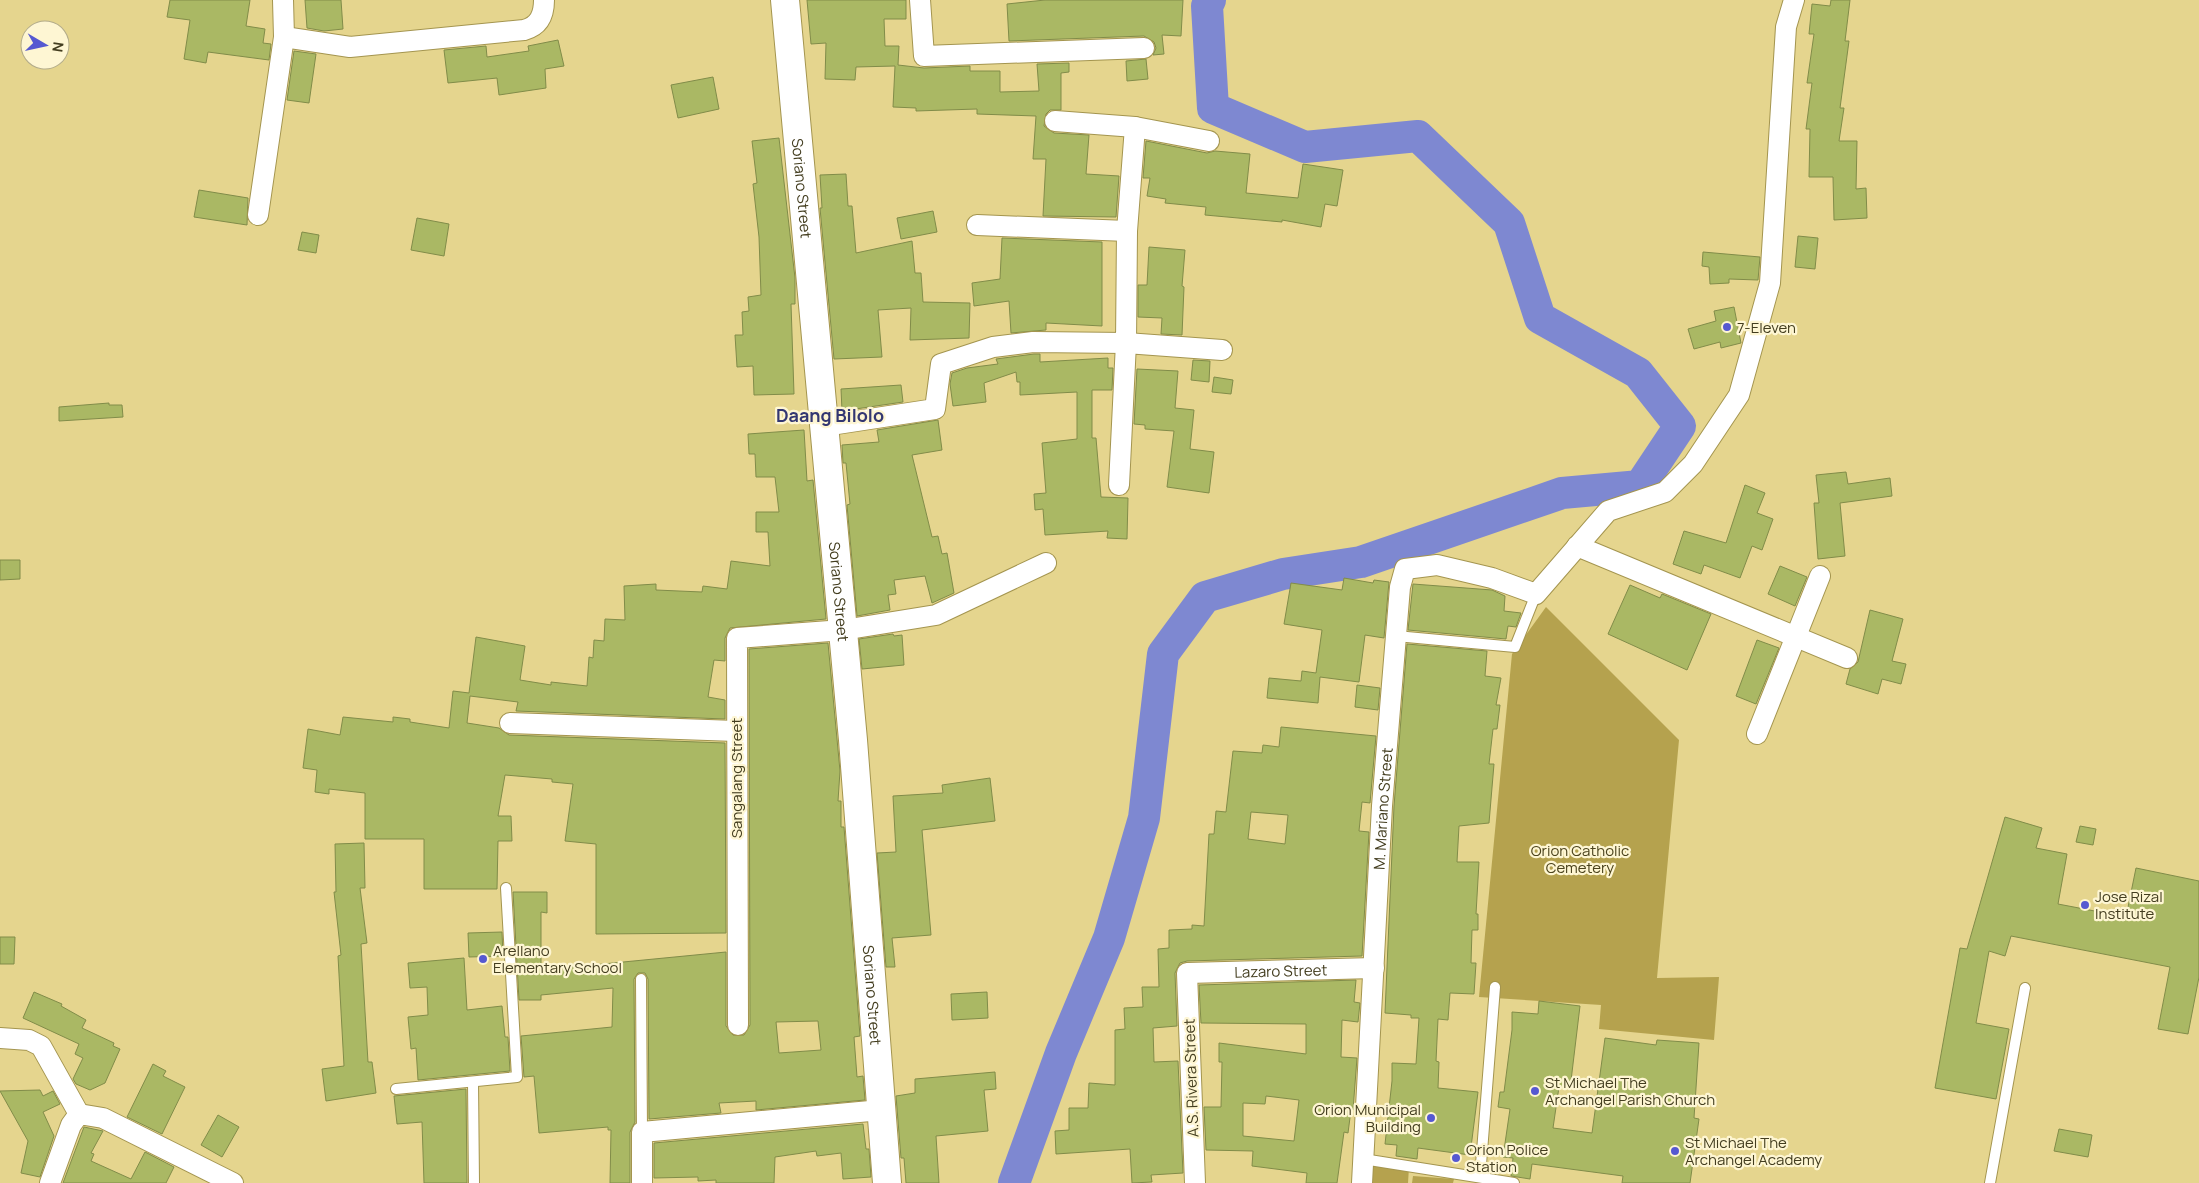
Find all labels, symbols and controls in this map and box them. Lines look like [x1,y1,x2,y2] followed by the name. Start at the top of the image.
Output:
[20,20,70,70] north arrow
[48,41,69,54] text: N
[787,137,817,239] street label: Soriano Street
[1737,317,1796,338] place label: 7-Eleven
[1721,321,1733,333] marker: 7-Eleven
[776,403,884,427] district label: Daang Bilolo
[824,541,854,642] street label: Soriano Street
[726,718,747,838] street label: Sangalang Street
[1368,747,1397,870] street label: M. Mariano Street
[1531,840,1629,878] park label: Orion Catholic Cemetery
[2095,886,2163,924] place label: Jose Rizal Institute
[2079,899,2091,911] marker: Jose Rizal Institute
[493,940,622,978] place label: Arellano Elementary School
[858,944,887,1046] street label: Soriano Street
[477,953,489,965] marker: Arellano Elementary School
[1234,959,1328,982] street label: Lazaro Street
[1178,1018,1204,1138] street label: A.S. Rivera Street
[1545,1072,1715,1110] place label: St Michael The Archangel Parish Church
[1529,1085,1541,1097] marker: St Michael The Archangel Parish Church
[1314,1099,1421,1137] place label: Orion Municipal Building
[1425,1112,1437,1124] marker: Orion Municipal Building
[1685,1132,1822,1170] place label: St Michael The Archangel Academy
[1466,1139,1549,1177] place label: Orion Police Station
[1669,1145,1681,1157] marker: St Michael The Archangel Academy
[1450,1152,1462,1164] marker: Orion Police Station

